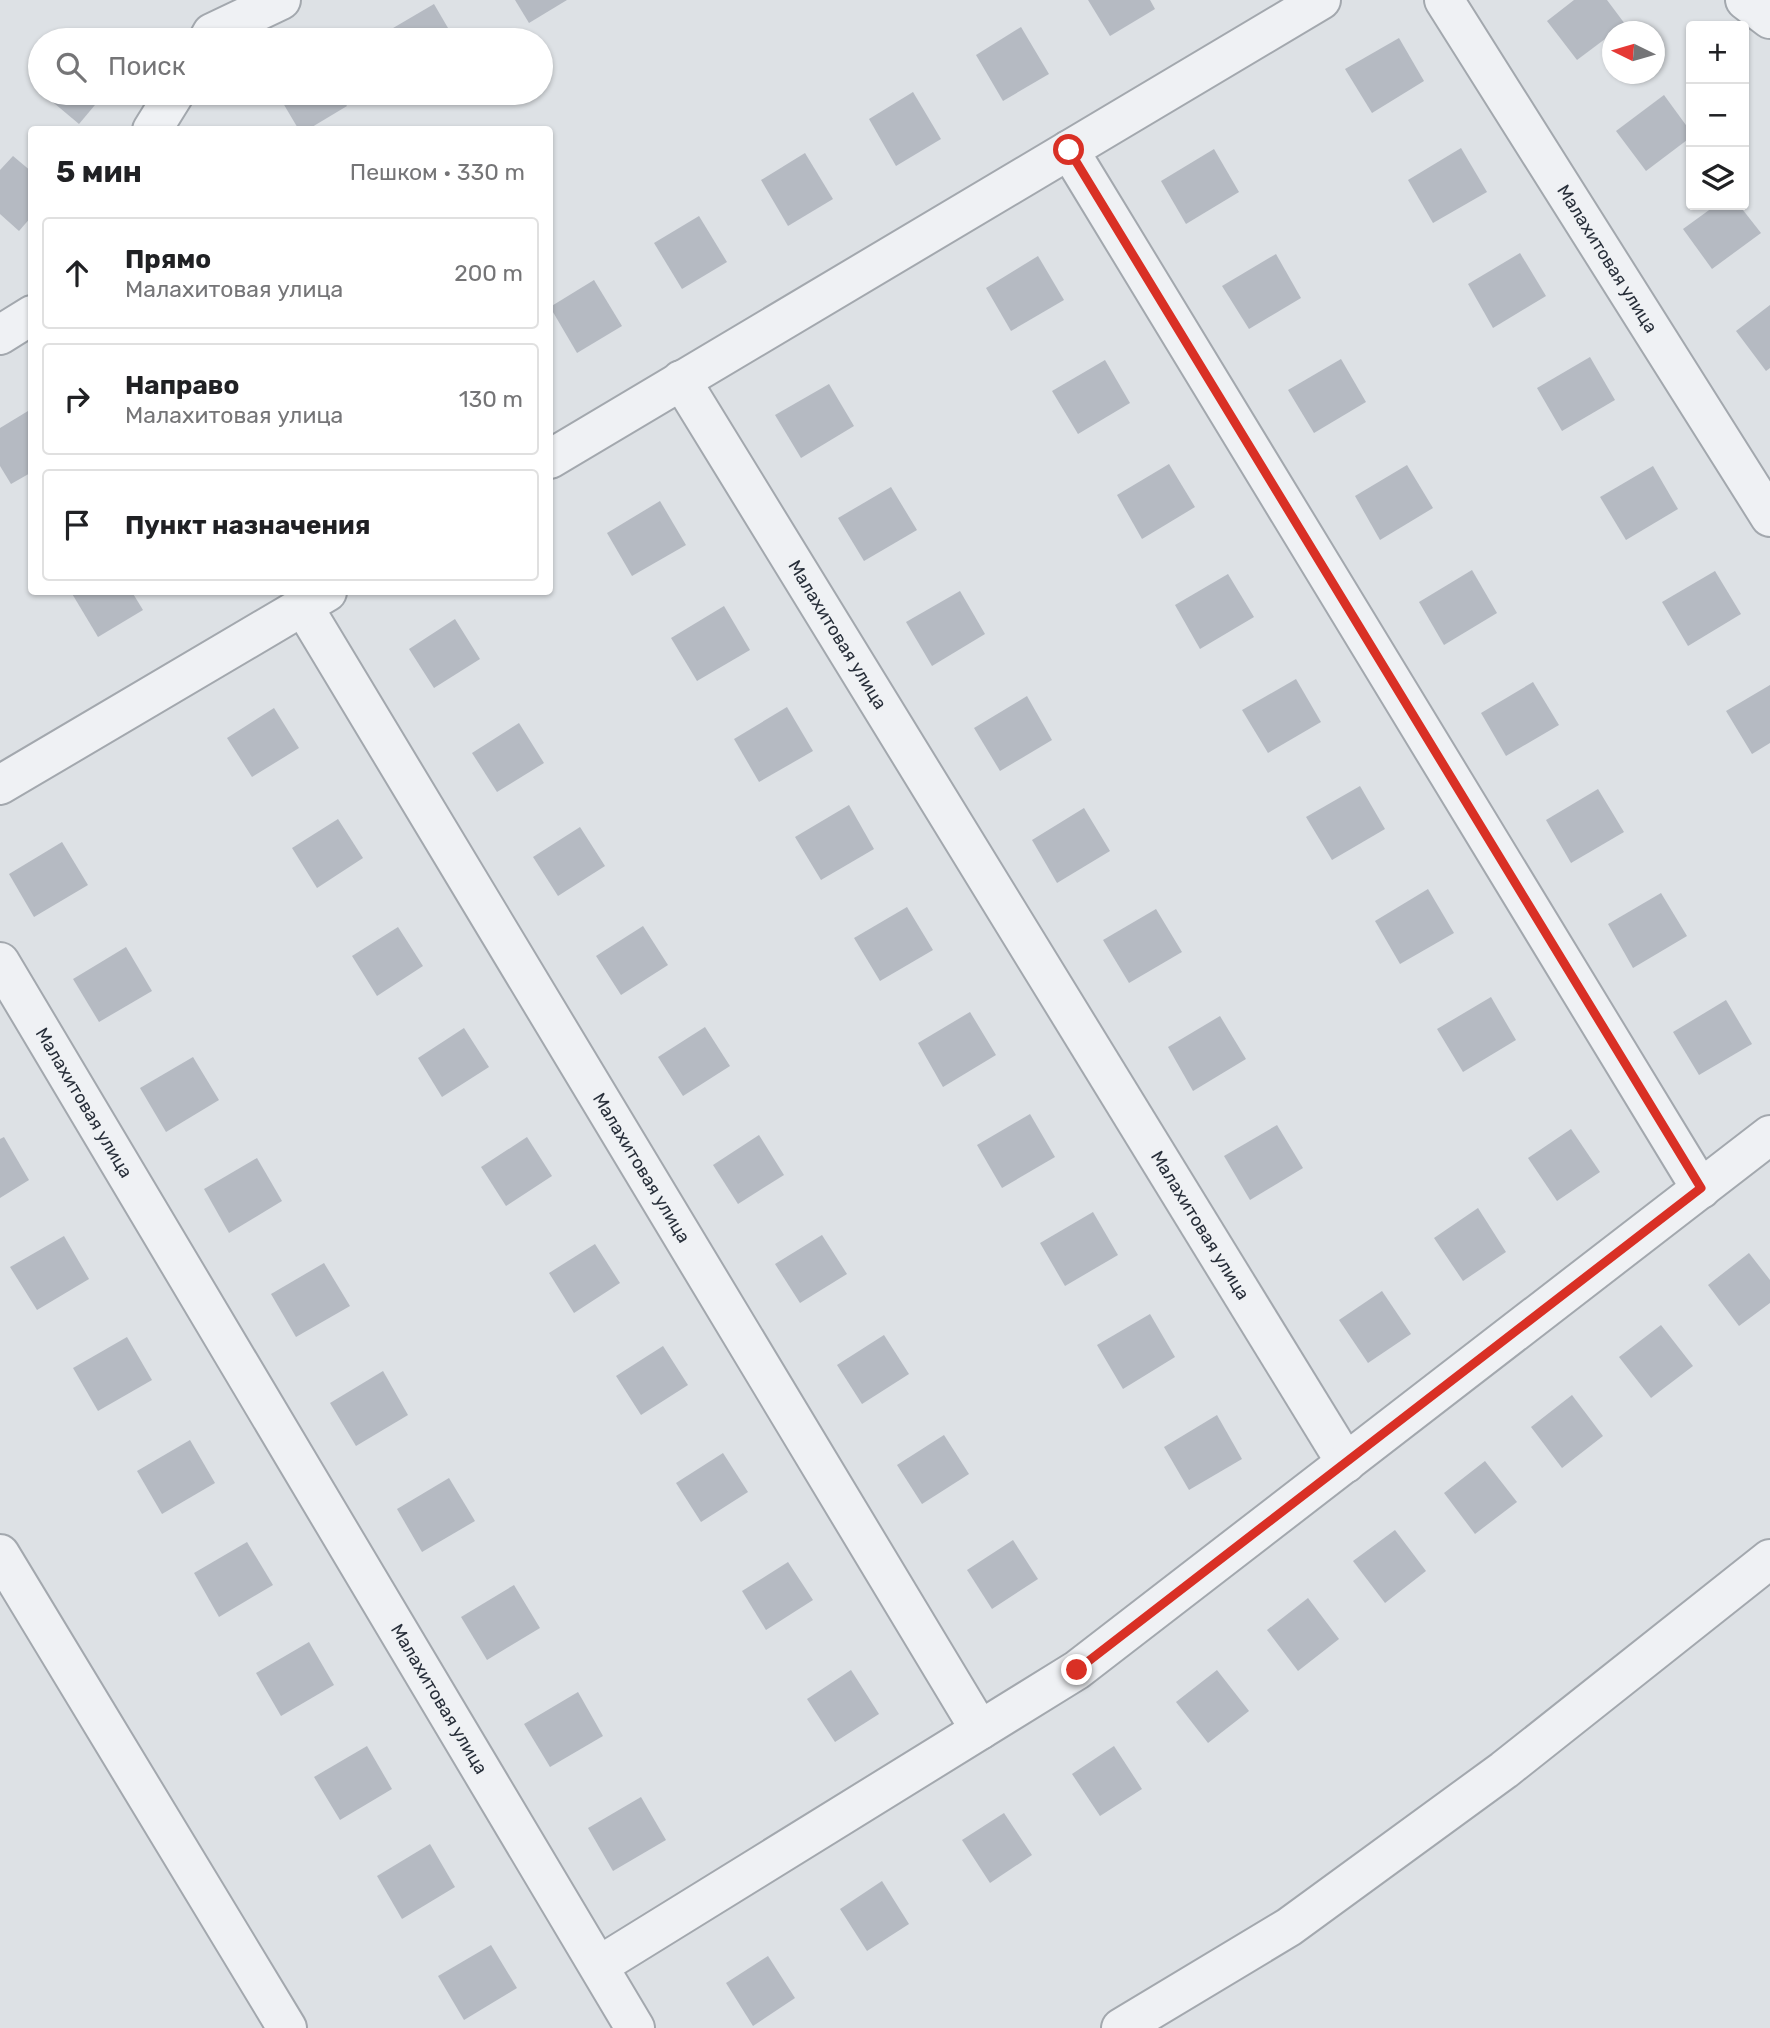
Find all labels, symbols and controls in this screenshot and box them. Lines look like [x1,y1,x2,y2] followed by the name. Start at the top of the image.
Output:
[1602,21,1665,84] north arrow
[1686,21,1749,210] map controls
[1686,21,1749,84] button: +
[28,28,553,105] search box
[52,48,90,86] icon: search
[108,51,186,82] text: Поиск
[1686,84,1749,147] button: −
[1053,134,1084,165] route start
[1686,147,1749,210] button: layers
[56,154,142,190] text: 5 мин
[350,158,525,186] text: Пешком · 330 m
[1552,181,1662,337] street label: Малахитовая улица
[125,244,211,275] text: Прямо
[58,254,96,292] icon: ahead
[454,259,523,287] text: 200 m
[125,275,343,303] text: Малахитовая улица
[125,370,239,401] text: Направо
[58,380,96,418] icon: right
[459,385,523,413] text: 130 m
[125,401,343,429] text: Малахитовая улица
[58,506,96,544] icon: arrive
[125,510,370,541] text: Пункт назначения
[783,556,892,713] street label: Малахитовая улица
[31,1024,137,1182] street label: Малахитовая улица
[588,1089,695,1247] street label: Малахитовая улица
[1146,1147,1254,1304] street label: Малахитовая улица
[386,1620,492,1778] street label: Малахитовая улица
[1061,1654,1092,1685] route end

